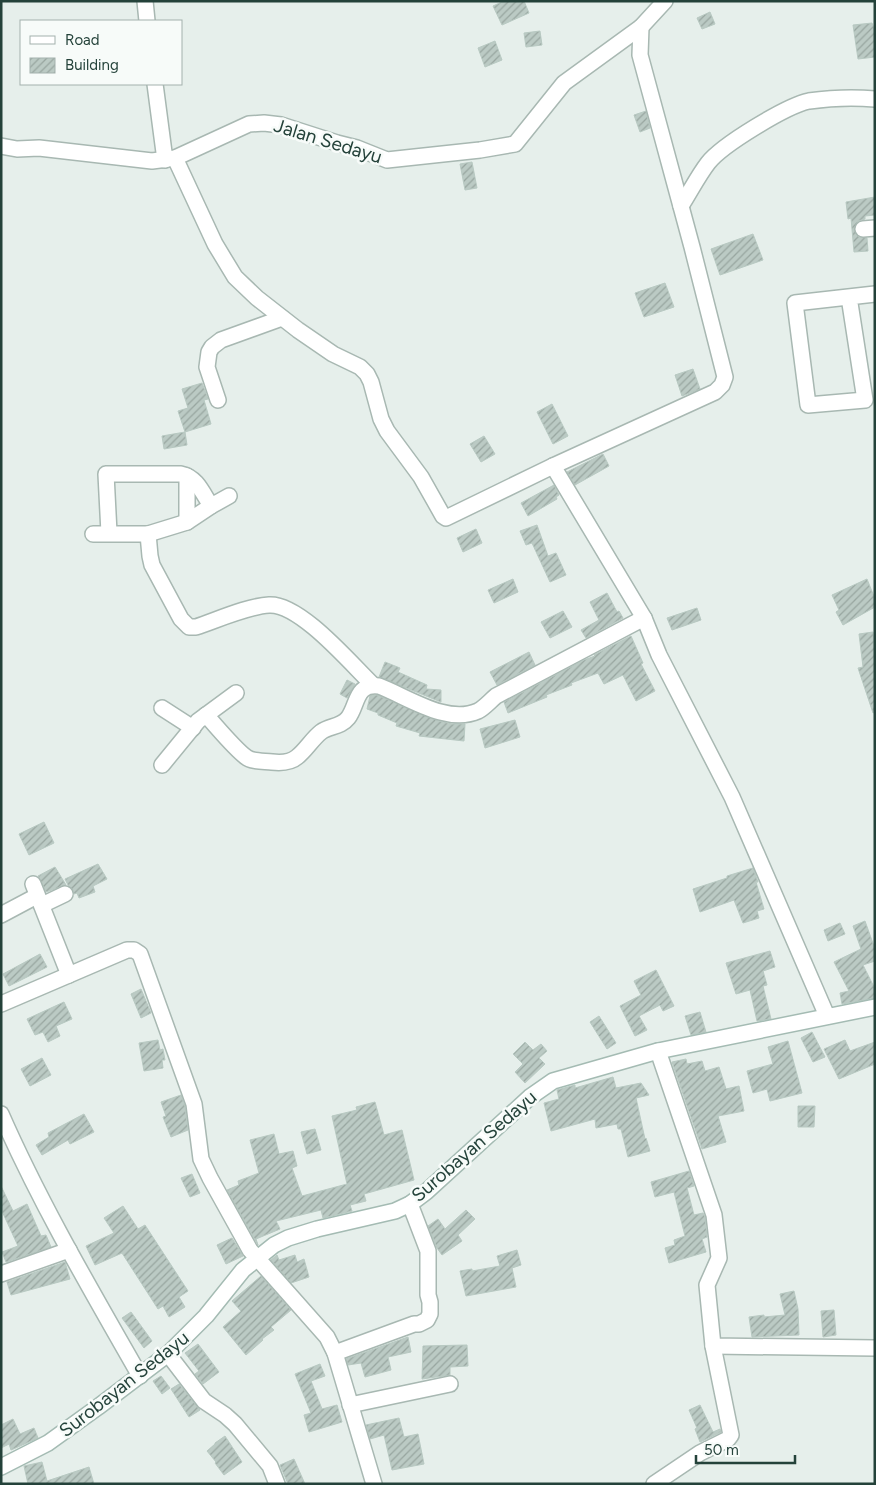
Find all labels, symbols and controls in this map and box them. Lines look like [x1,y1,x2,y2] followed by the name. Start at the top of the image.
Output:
[20,20,182,85] legend
[65,31,100,49] text: Road
[65,56,119,74] text: Building
[271,114,385,168] street label: Jalan Sedayu
[407,1085,541,1207] street label: Surobayan Sedayu
[54,1326,194,1442] street label: Surobayan Sedayu
[696,1432,795,1464] scale bar
[704,1441,739,1459] text: 50 m

